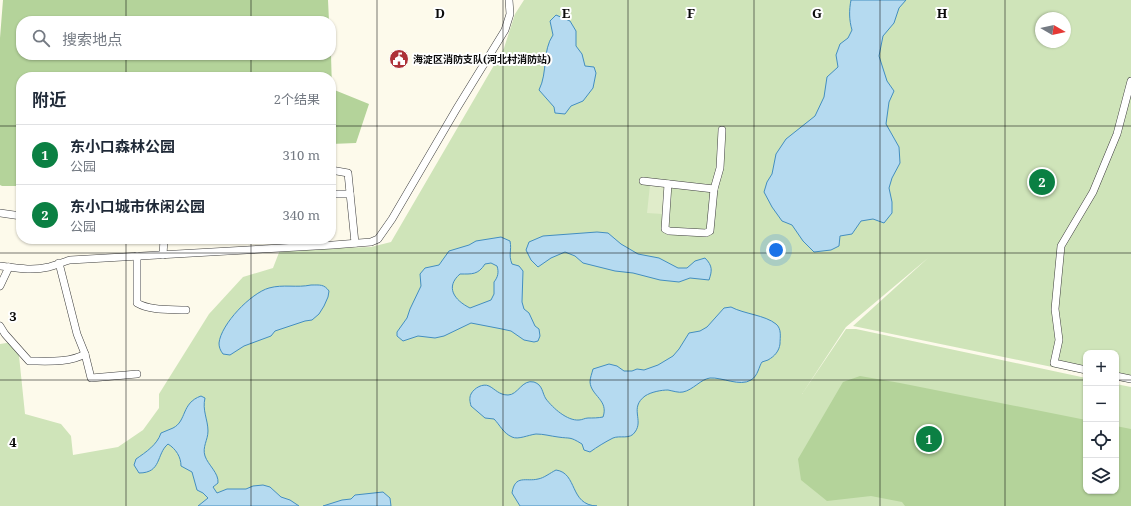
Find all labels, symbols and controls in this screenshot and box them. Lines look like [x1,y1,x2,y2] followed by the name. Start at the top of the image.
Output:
[435,4,445,22] text: D
[562,4,571,22] text: E
[687,4,695,22] text: F
[812,4,822,22] text: G
[937,4,948,22] text: H
[1035,12,1071,48] north arrow
[16,16,336,60] search box
[30,27,52,49] icon: search
[62,29,122,49] text: 搜索地点
[388,48,410,70] public building icon: 海淀区消防支队(河北村消防站)
[413,52,551,66] place label: 海淀区消防支队(河北村消防站)
[32,88,66,111] text: 附近
[274,90,320,108] text: 2个结果
[70,136,175,156] text: 东小口森林公园
[41,146,49,164] text: 1
[283,146,320,164] text: 310 m
[70,157,96,175] text: 公园
[1029,167,1055,197] pin: 2
[70,196,205,216] text: 东小口城市休闲公园
[41,206,49,224] text: 2
[283,206,320,224] text: 340 m
[70,217,96,235] text: 公园
[766,240,786,260] your location
[9,307,17,325] text: 3
[1083,350,1119,494] map controls
[1083,350,1119,386] button: +
[1083,386,1119,422] button: −
[1083,422,1119,458] button: locate
[916,424,942,454] pin: 1
[9,433,17,451] text: 4
[1083,458,1119,494] button: layers

